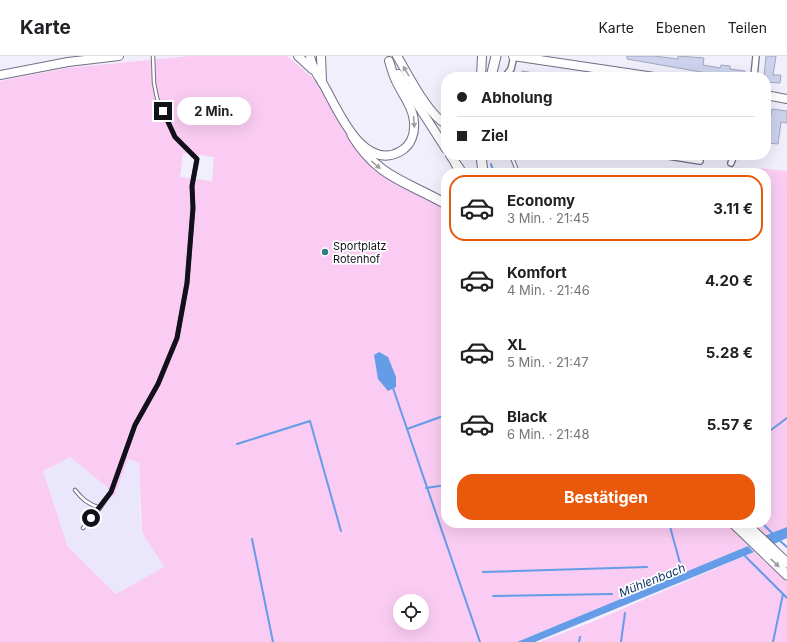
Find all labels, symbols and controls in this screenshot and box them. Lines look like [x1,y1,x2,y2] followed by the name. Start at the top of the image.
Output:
[20,16,71,39] text: Karte
[598,19,634,36] text: Karte
[656,19,706,36] text: Ebenen
[728,19,767,36] text: Teilen
[403,65,410,77] one-way arrow
[481,88,552,107] text: Abholung
[177,97,251,125] callout: 2 Min.
[154,102,172,120] route end
[194,103,234,119] text: 2 Min.
[410,116,417,128] one-way arrow
[481,126,508,145] text: Ziel
[371,161,382,170] one-way arrow
[459,190,495,226] icon: car
[507,191,575,210] text: Economy
[713,199,753,218] text: 3.11 €
[507,210,589,226] text: 3 Min. · 21:45
[333,239,387,266] place label: Sportplatz Rotenhof
[320,247,330,257] marker: Sportplatz Rotenhof
[459,262,495,298] icon: car
[507,263,567,282] text: Komfort
[705,271,753,290] text: 4.20 €
[507,282,590,298] text: 4 Min. · 21:46
[459,334,495,370] icon: car
[507,335,527,354] text: XL
[706,343,753,362] text: 5.28 €
[507,354,589,370] text: 5 Min. · 21:47
[459,406,495,442] icon: car
[507,407,547,426] text: Black
[707,415,753,434] text: 5.57 €
[507,426,590,442] text: 6 Min. · 21:48
[457,474,755,520] button: Bestätigen
[82,509,100,527] route start
[770,559,780,568] one-way arrow
[616,560,688,600] water label: Mühlenbach
[393,594,429,630] map controls
[393,594,429,630] button: locate

